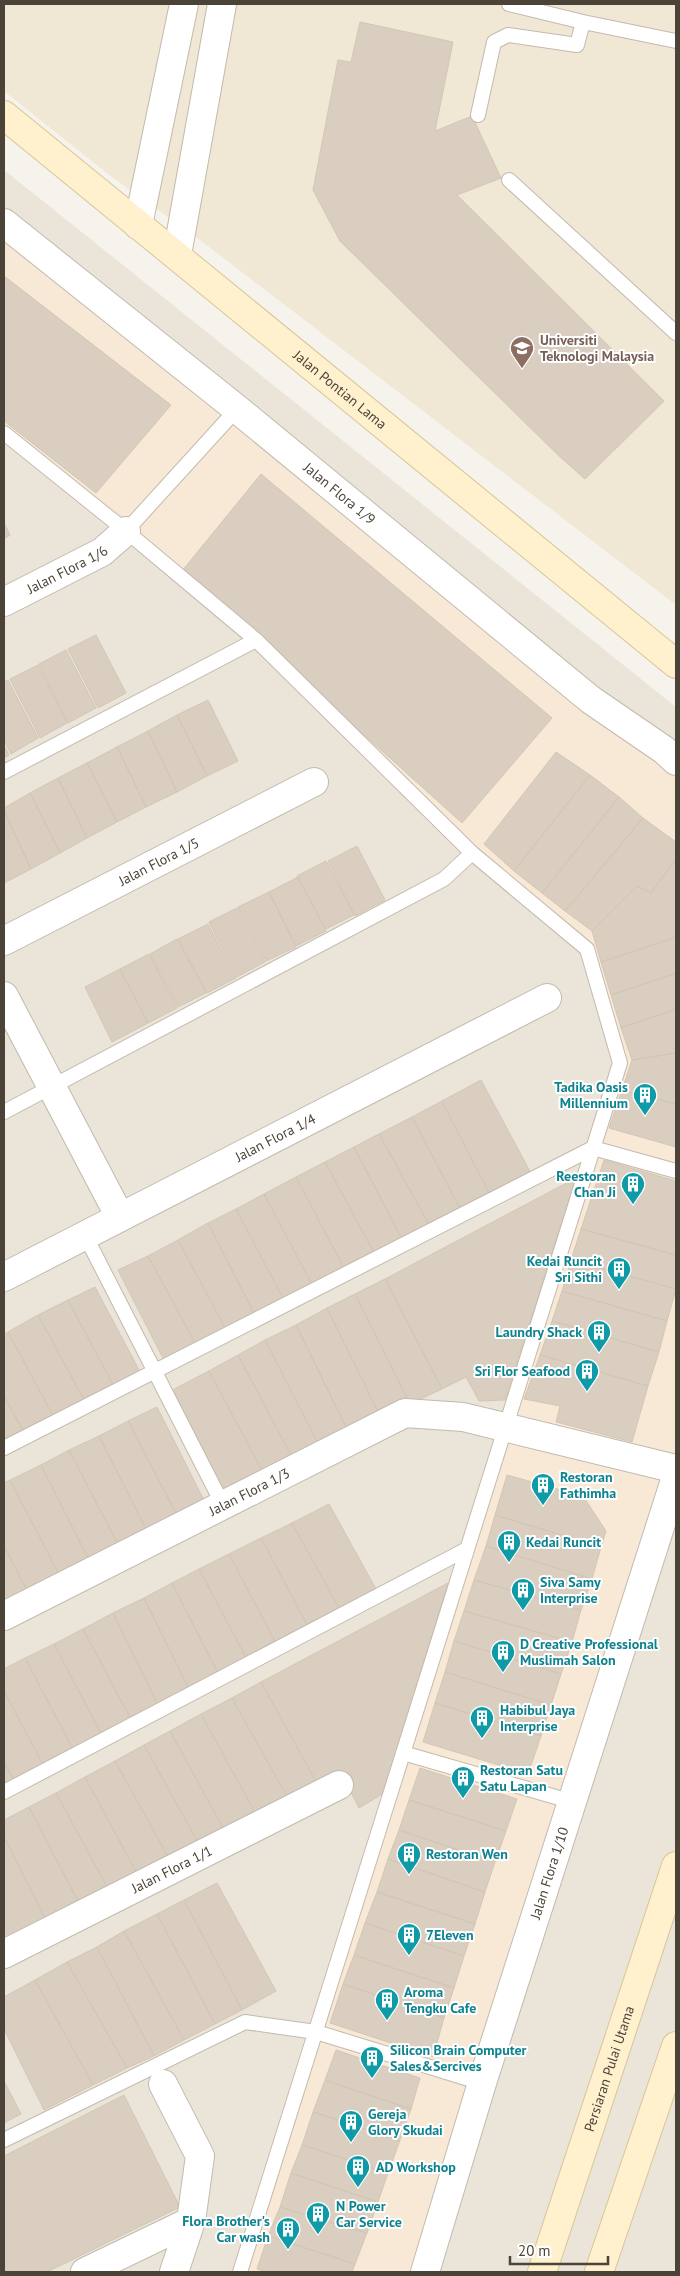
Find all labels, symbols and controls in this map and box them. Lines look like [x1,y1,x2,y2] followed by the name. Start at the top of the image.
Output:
[540,331,654,365] place label: Universiti Teknologi Malaysia
[509,335,535,369] school or university icon: Universiti Teknologi Malaysia
[289,346,390,433] street label: Jalan Pontian Lama
[299,458,379,528] street label: Jalan Flora 1/9
[23,542,112,598] street label: Jalan Flora 1/6
[115,833,202,890] street label: Jalan Flora 1/5
[554,1078,628,1112] place label: Tadika Oasis Millennium
[632,1082,658,1116] building icon: Tadika Oasis Millennium
[231,1109,319,1166] street label: Jalan Flora 1/4
[556,1167,616,1201] place label: Reestoran Chan Ji
[620,1171,646,1205] building icon: Reestoran Chan Ji
[527,1252,602,1286] place label: Kedai Runcit Sri Sithi
[606,1256,632,1290] building icon: Kedai Runcit Sri Sithi
[586,1319,612,1353] building icon: Laundry Shack
[496,1323,582,1341] place label: Laundry Shack
[574,1358,600,1392] building icon: Sri Flor Seafood
[475,1362,570,1380] place label: Sri Flor Seafood
[205,1464,293,1520] street label: Jalan Flora 1/3
[560,1468,616,1502] place label: Restoran Fathimha
[530,1472,556,1506] building icon: Restoran Fathimha
[496,1529,522,1563] building icon: Kedai Runcit
[526,1533,601,1551] place label: Kedai Runcit
[540,1573,601,1607] place label: Siva Samy Interprise
[510,1577,536,1611] building icon: Siva Samy Interprise
[520,1635,659,1669] place label: D Creative Professional Muslimah Salon
[490,1639,516,1673] building icon: D Creative Professional Muslimah Salon
[500,1701,575,1735] place label: Habibul Jaya Interprise
[469,1705,495,1739] building icon: Habibul Jaya Interprise
[480,1761,563,1795] place label: Restoran Satu Satu Lapan
[450,1765,476,1799] building icon: Restoran Satu Satu Lapan
[526,1824,573,1922] street label: Jalan Flora 1/10
[128,1841,215,1898] street label: Jalan Flora 1/1
[396,1841,422,1875] building icon: Restoran Wen
[426,1845,508,1863] place label: Restoran Wen
[396,1922,422,1956] building icon: 7Eleven
[426,1926,474,1944] place label: 7Eleven
[404,1983,476,2017] place label: Aroma Tengku Cafe
[374,1987,400,2021] building icon: Aroma Tengku Cafe
[580,2003,638,2134] street label: Persiaran Pulai Utama
[390,2041,527,2075] place label: Silicon Brain Computer Sales&Sercives
[359,2045,385,2079] building icon: Silicon Brain Computer Sales&Sercives
[368,2105,443,2139] place label: Gereja Glory Skudai
[338,2109,364,2143] building icon: Gereja Glory Skudai
[345,2154,371,2188] building icon: AD Workshop
[376,2158,456,2176] place label: AD Workshop
[336,2197,402,2231] place label: N Power Car Service
[305,2201,331,2235] building icon: N Power Car Service
[182,2212,270,2246] place label: Flora Brother's Car wash
[275,2216,301,2250] building icon: Flora Brother's Car wash
[510,2234,608,2266] scale bar
[518,2241,551,2260] text: 20 m

